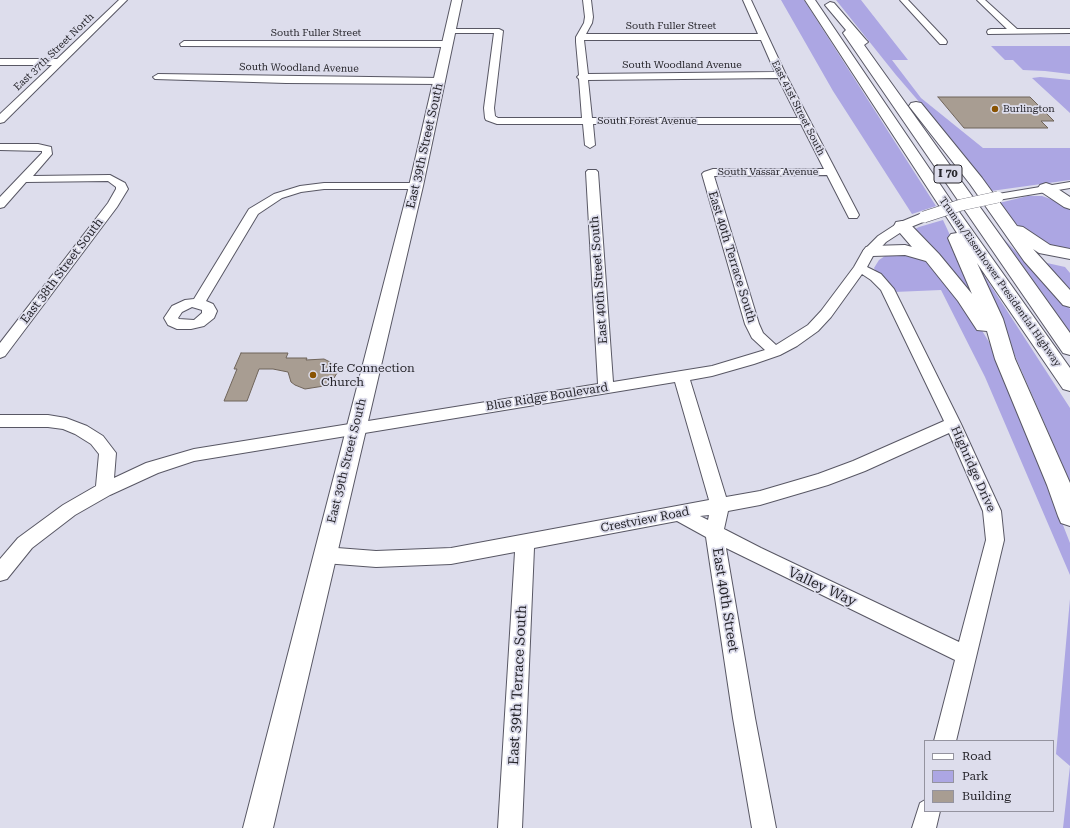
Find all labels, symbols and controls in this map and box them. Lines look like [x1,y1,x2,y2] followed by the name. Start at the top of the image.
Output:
[12,11,96,93] street label: East 37th Street North
[626,20,716,32] street label: South Fuller Street
[271,27,361,39] street label: South Fuller Street
[769,58,827,158] street label: East 41st Street South
[622,59,742,71] street label: South Woodland Avenue
[239,61,359,75] street label: South Woodland Avenue
[404,82,446,210] street label: East 39th Street South
[1003,103,1055,115] place label: Burlington
[990,104,1000,114] marker: Burlington
[597,115,697,127] street label: South Forest Avenue
[934,165,962,183] road number: I 70
[718,166,818,178] street label: South Vassar Avenue
[705,189,759,325] street label: East 40th Terrace South
[937,195,1063,369] street label: Truman/Eisenhower Presidential Highway
[18,215,106,327] street label: East 38th Street South
[587,215,611,345] street label: East 40th Street South
[321,361,415,389] place label: Life Connection Church
[308,370,318,380] marker: Life Connection Church
[485,380,609,414] street label: Blue Ridge Boulevard
[324,397,370,525] street label: East 39th Street South
[948,424,998,514] street label: Highridge Drive
[599,504,691,536] street label: Crestview Road
[708,546,742,654] street label: East 40th Street
[785,564,859,610] street label: Valley Way
[505,605,531,765] street label: East 39th Terrace South
[924,740,1054,812] legend
[962,749,991,763] text: Road
[962,769,988,783] text: Park
[962,789,1011,803] text: Building

